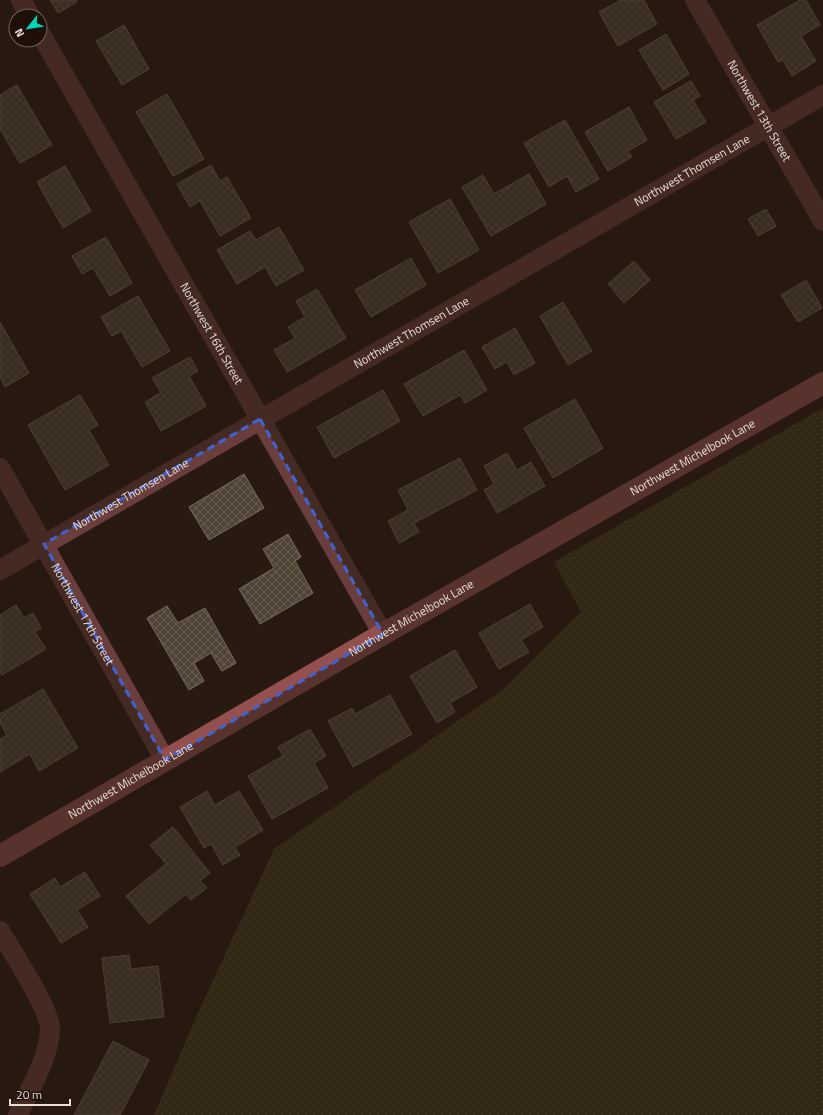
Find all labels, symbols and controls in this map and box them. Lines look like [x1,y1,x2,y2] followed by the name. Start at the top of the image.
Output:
[8,8,48,48] north arrow
[11,26,28,40] text: N
[723,56,797,166] street label: Northwest 13th Street
[630,129,753,211] street label: Northwest Thomsen Lane
[175,279,249,388] street label: Northwest 16th Street
[350,291,473,373] street label: Northwest Thomsen Lane
[626,414,759,500] street label: Northwest Michelbook Lane
[69,453,192,535] street label: Northwest Thomsen Lane
[47,559,120,669] street label: Northwest 17th Street
[345,574,477,661] street label: Northwest Michelbook Lane
[64,736,196,824] street label: Northwest Michelbook Lane
[10,1081,70,1107] scale bar
[16,1085,42,1104] text: 20 m

